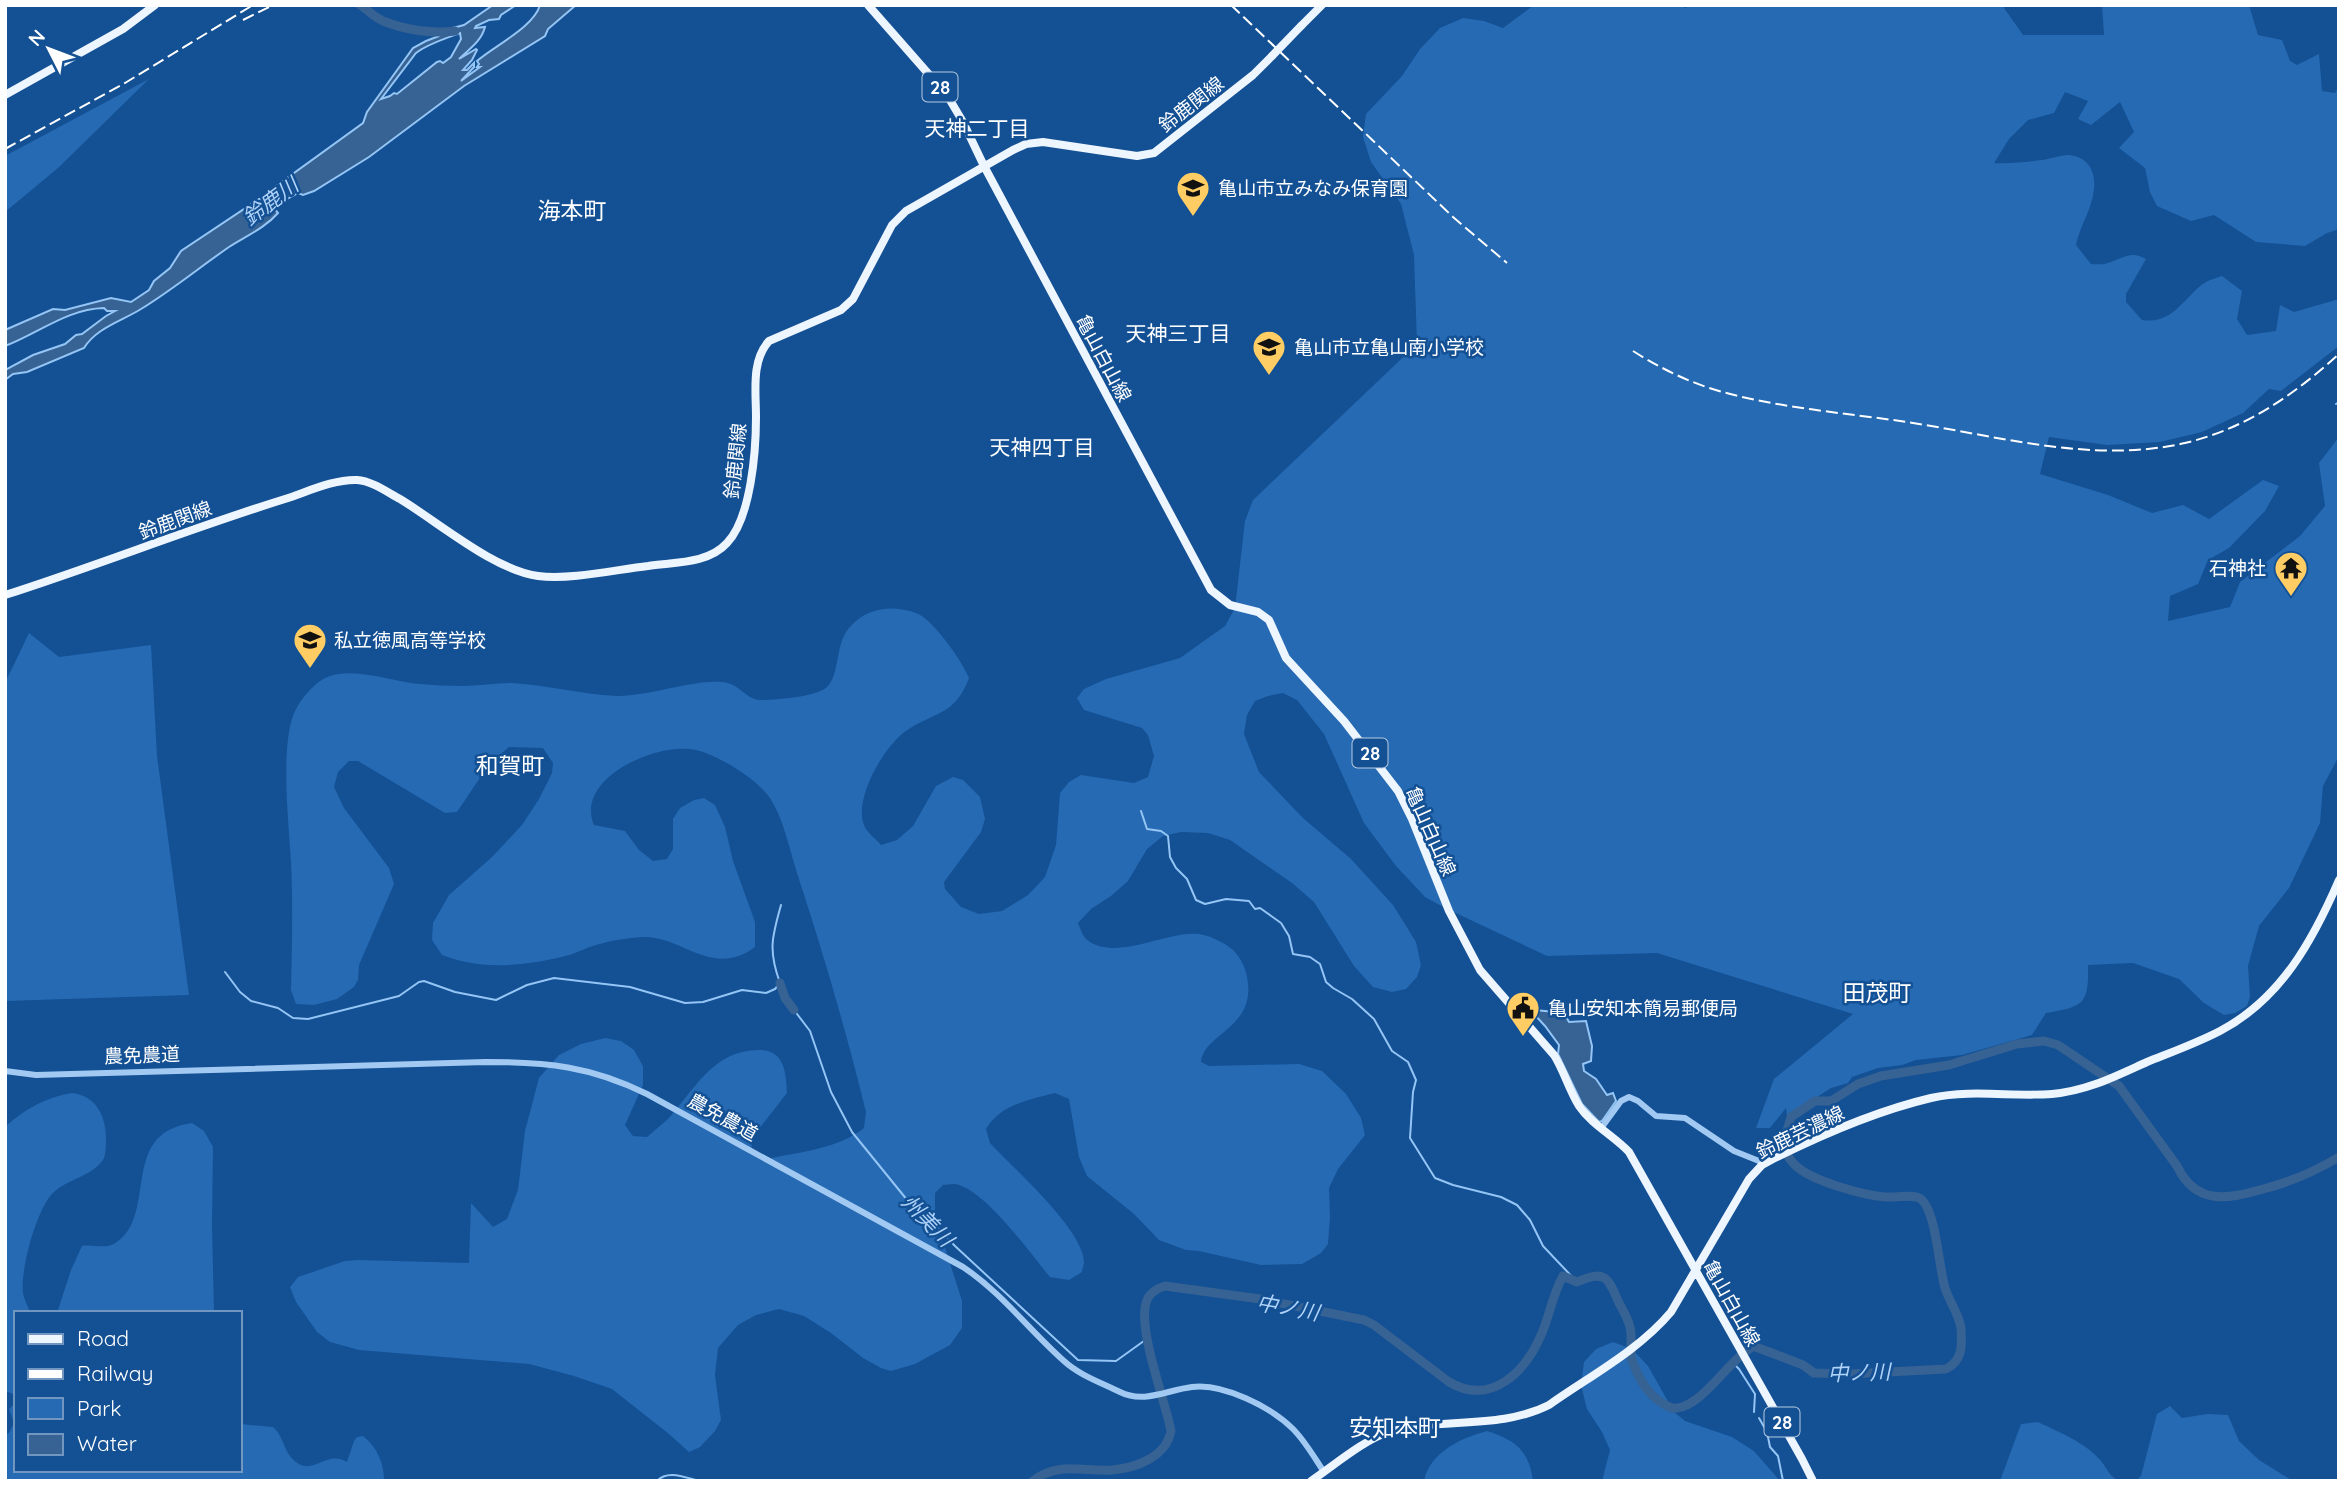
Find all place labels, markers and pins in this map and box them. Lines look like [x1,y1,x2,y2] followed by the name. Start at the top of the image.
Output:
[1174,169,1212,218] school or university icon: 亀山市立みなみ保育園
[1218,176,1408,200] place label: 亀山市立みなみ保育園
[1250,328,1288,377] school or university icon: 亀山市立亀山南小学校
[1294,335,1484,359] place label: 亀山市立亀山南小学校
[2272,549,2310,598] temple icon: 石神社
[2209,556,2266,580] place label: 石神社
[291,621,329,670] school or university icon: 私立徳風高等学校
[334,628,486,652] place label: 私立徳風高等学校
[1504,989,1542,1038] public building icon: 亀山安知本簡易郵便局
[1548,996,1738,1020] place label: 亀山安知本簡易郵便局

